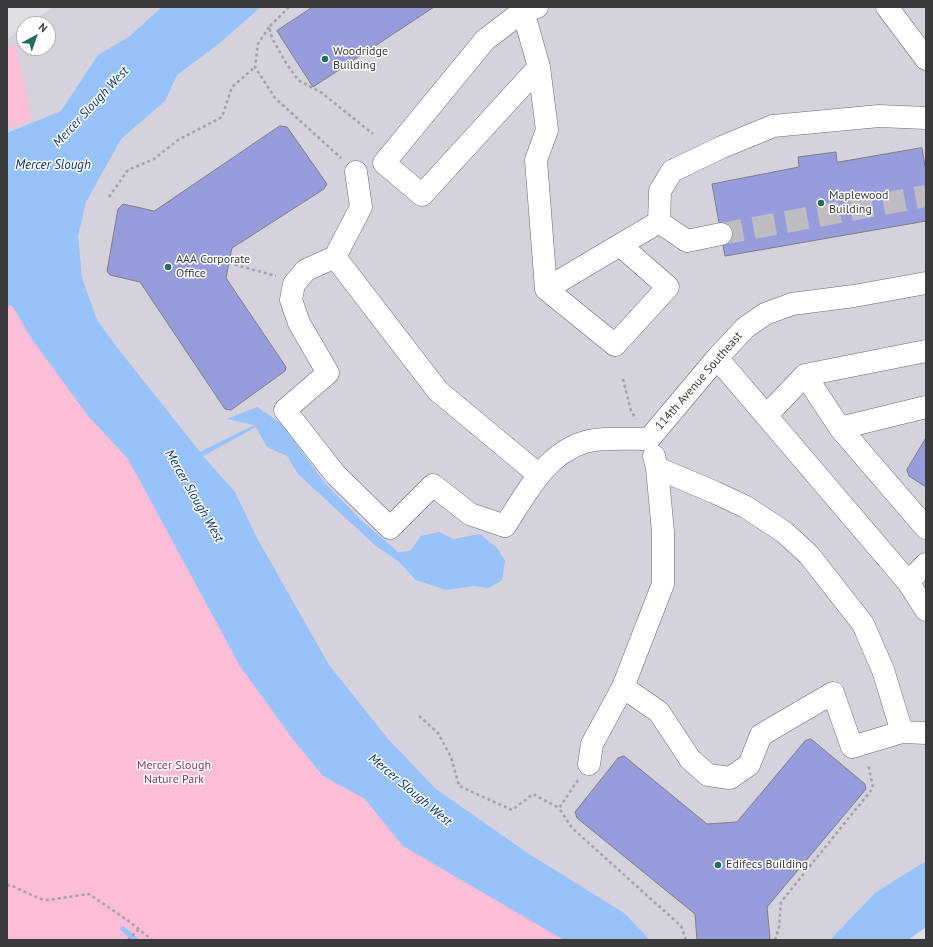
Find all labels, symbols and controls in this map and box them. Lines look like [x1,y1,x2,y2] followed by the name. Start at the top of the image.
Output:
[16,16,56,56] north arrow
[36,20,50,35] text: N
[333,45,388,73] place label: Woodridge Building
[320,54,330,64] marker: Woodridge Building
[50,64,132,150] water label: Mercer Slough West
[15,157,91,173] water label: Mercer Slough
[829,189,888,217] place label: Maplewood Building
[816,198,826,208] marker: Maplewood Building
[176,253,250,281] place label: AAA Corporate Office
[163,262,173,272] marker: AAA Corporate Office
[652,329,746,433] street label: 114th Avenue Southeast
[161,447,227,545] water label: Mercer Slough West
[365,751,455,829] water label: Mercer Slough West
[137,759,211,787] park label: Mercer Slough Nature Park
[726,858,808,872] place label: Edifecs Building
[713,860,723,870] marker: Edifecs Building

